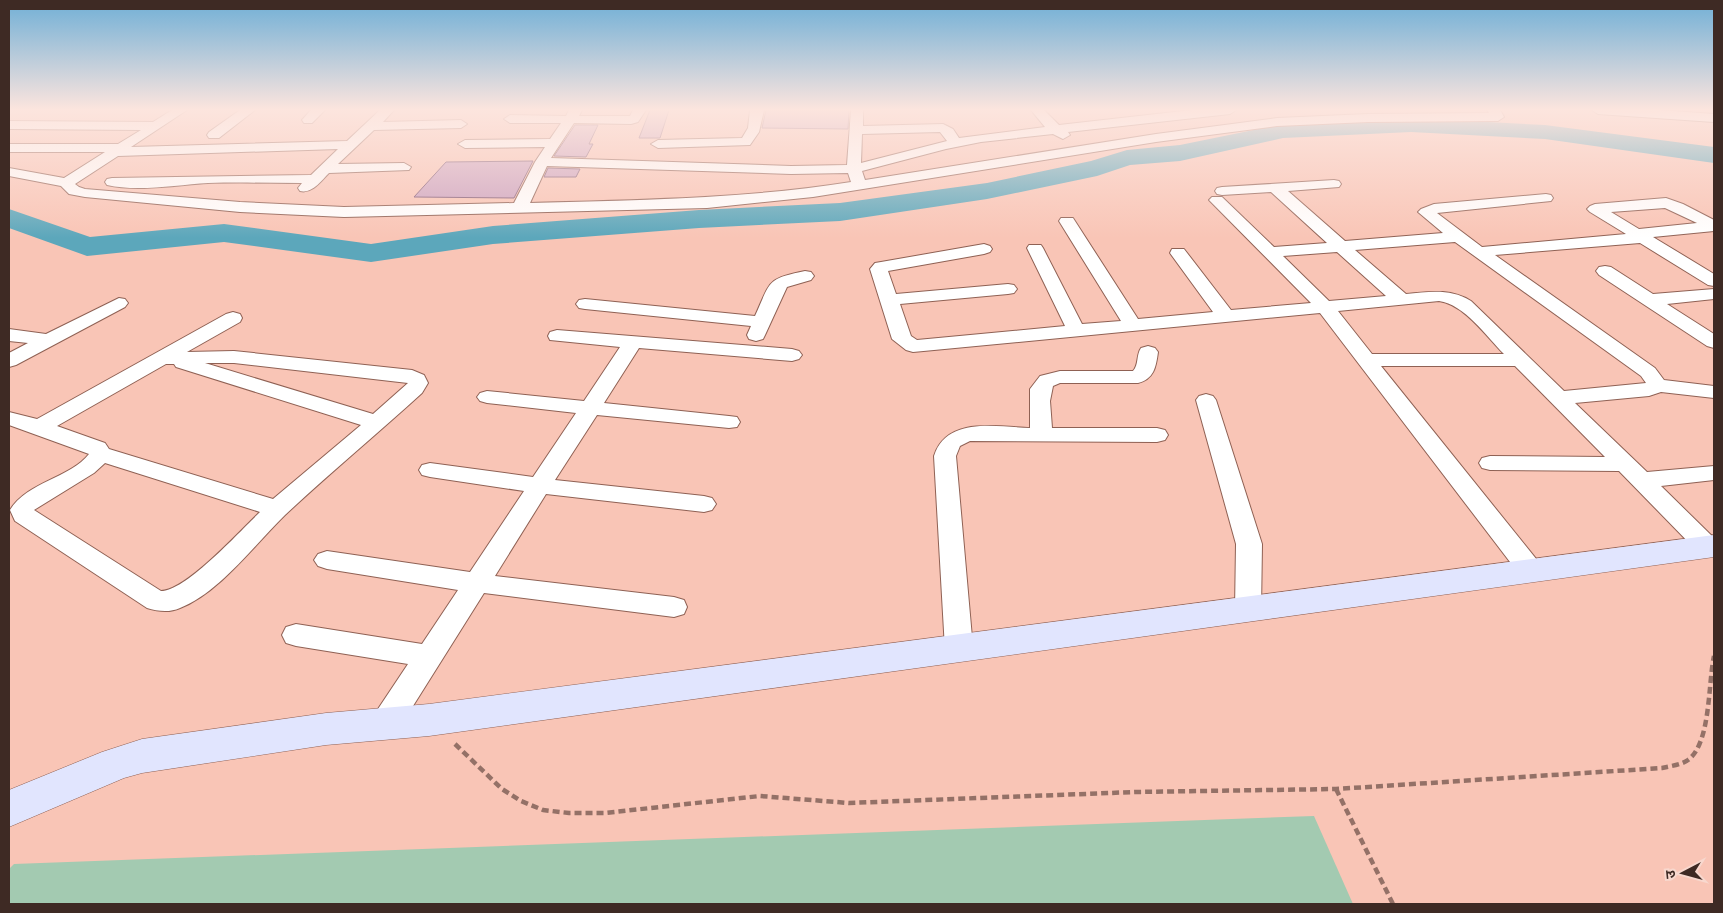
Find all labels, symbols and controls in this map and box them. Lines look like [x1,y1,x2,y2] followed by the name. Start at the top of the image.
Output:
[1658,848,1708,898] north arrow
[1662,869,1679,879] text: उ

